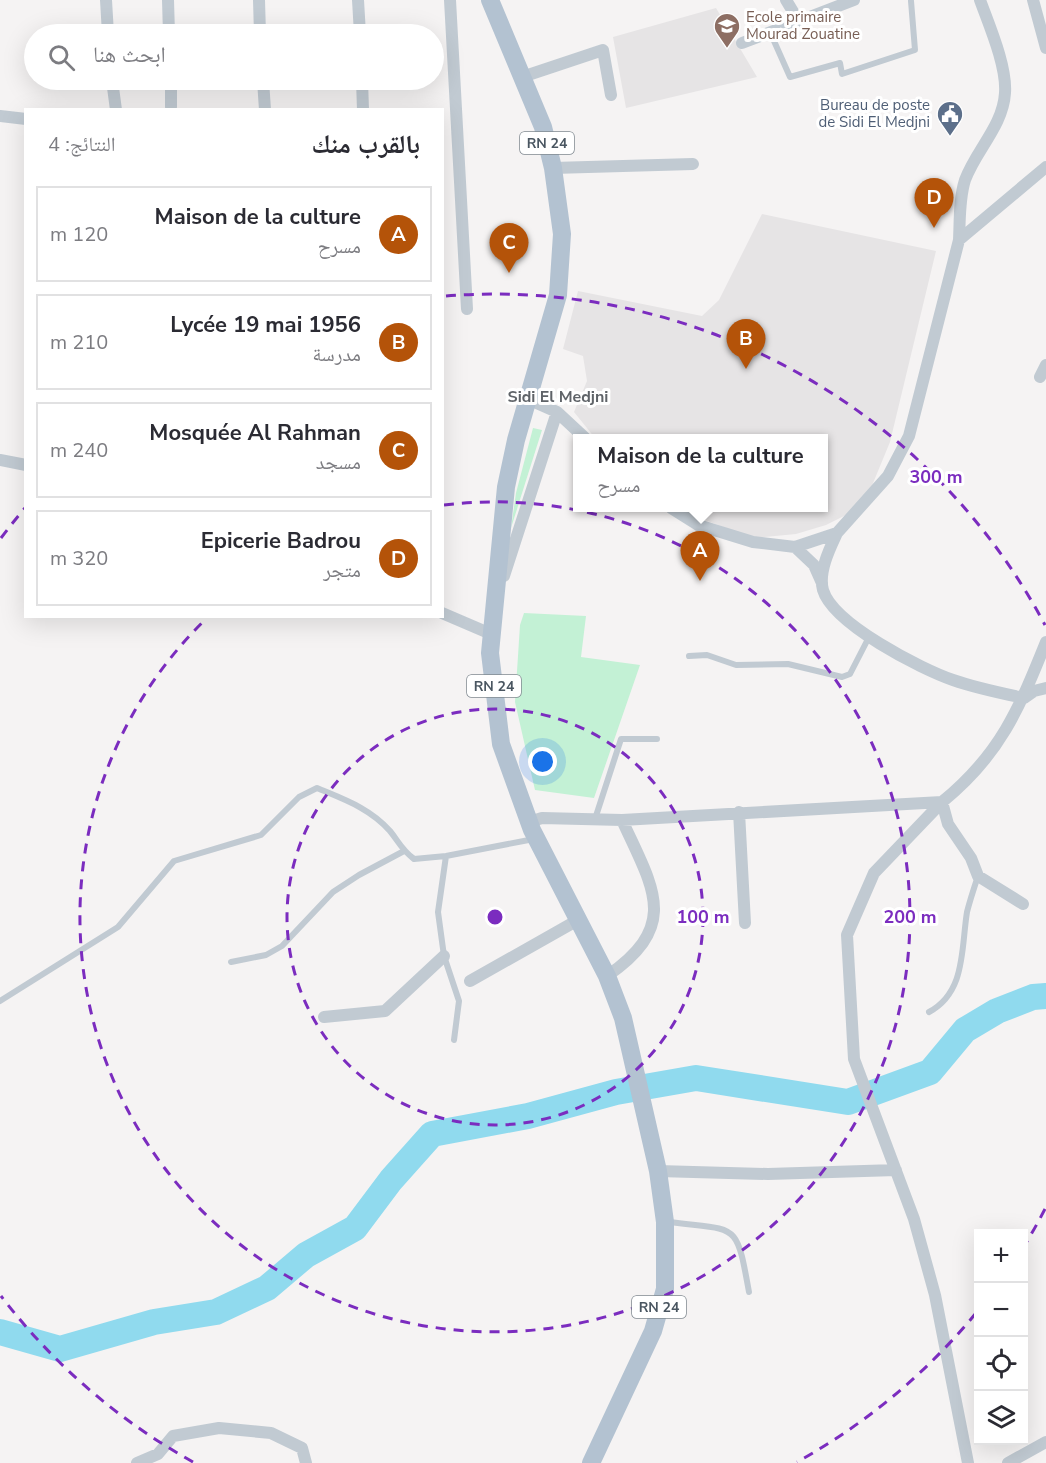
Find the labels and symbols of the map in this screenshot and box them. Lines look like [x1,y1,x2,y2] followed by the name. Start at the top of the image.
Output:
[746,7,860,44] place label: Ecole primaire Mourad Zouatine
[712,11,742,49] school or university icon: Ecole primaire Mourad Zouatine
[819,95,930,132] place label: Bureau de poste de Sidi El Medjni
[935,99,965,137] public building icon: Bureau de poste de Sidi El Medjni
[520,132,574,154] road number: RN 24
[914,178,954,228] pin: D
[490,224,528,273] pin: C
[726,320,766,369] pin: B
[508,386,608,408] district label: Sidi El Medjni
[909,465,963,489] text: 300 m
[680,532,720,581] pin: A
[467,675,521,697] road number: RN 24
[528,747,557,776] your location
[676,905,730,929] text: 100 m
[883,905,937,929] text: 200 m
[485,907,505,927] centre of rings
[632,1296,686,1318] road number: RN 24

